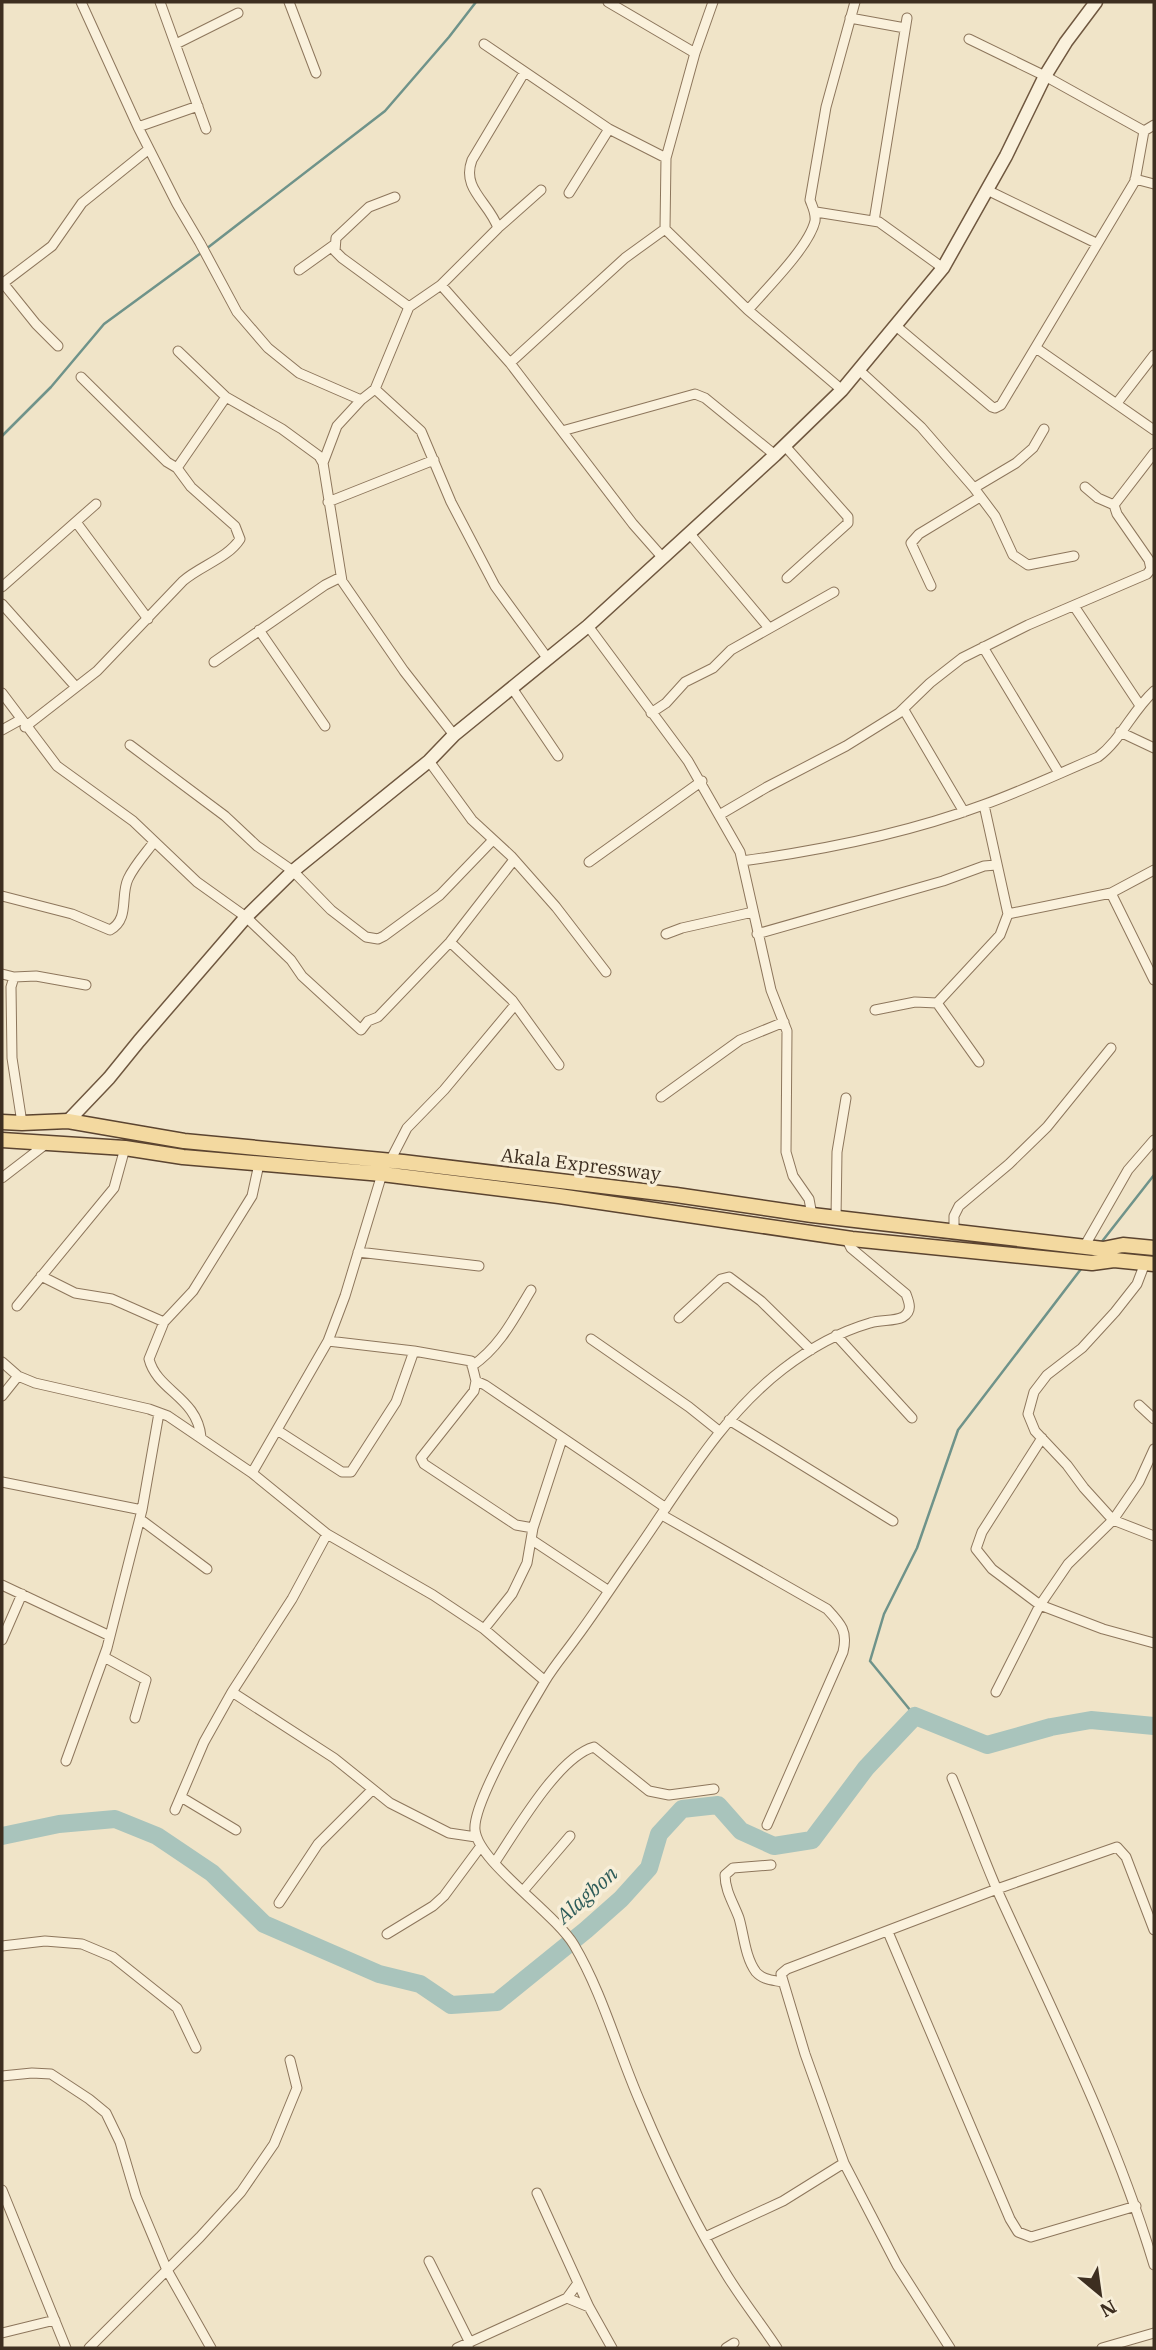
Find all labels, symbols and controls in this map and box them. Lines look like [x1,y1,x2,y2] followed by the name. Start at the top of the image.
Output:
[500,1142,663,1186] street label: Akala Expressway
[548,1859,623,1931] water label: Alagbon
[1065,2259,1135,2329] north arrow
[1096,2295,1121,2323] text: N

